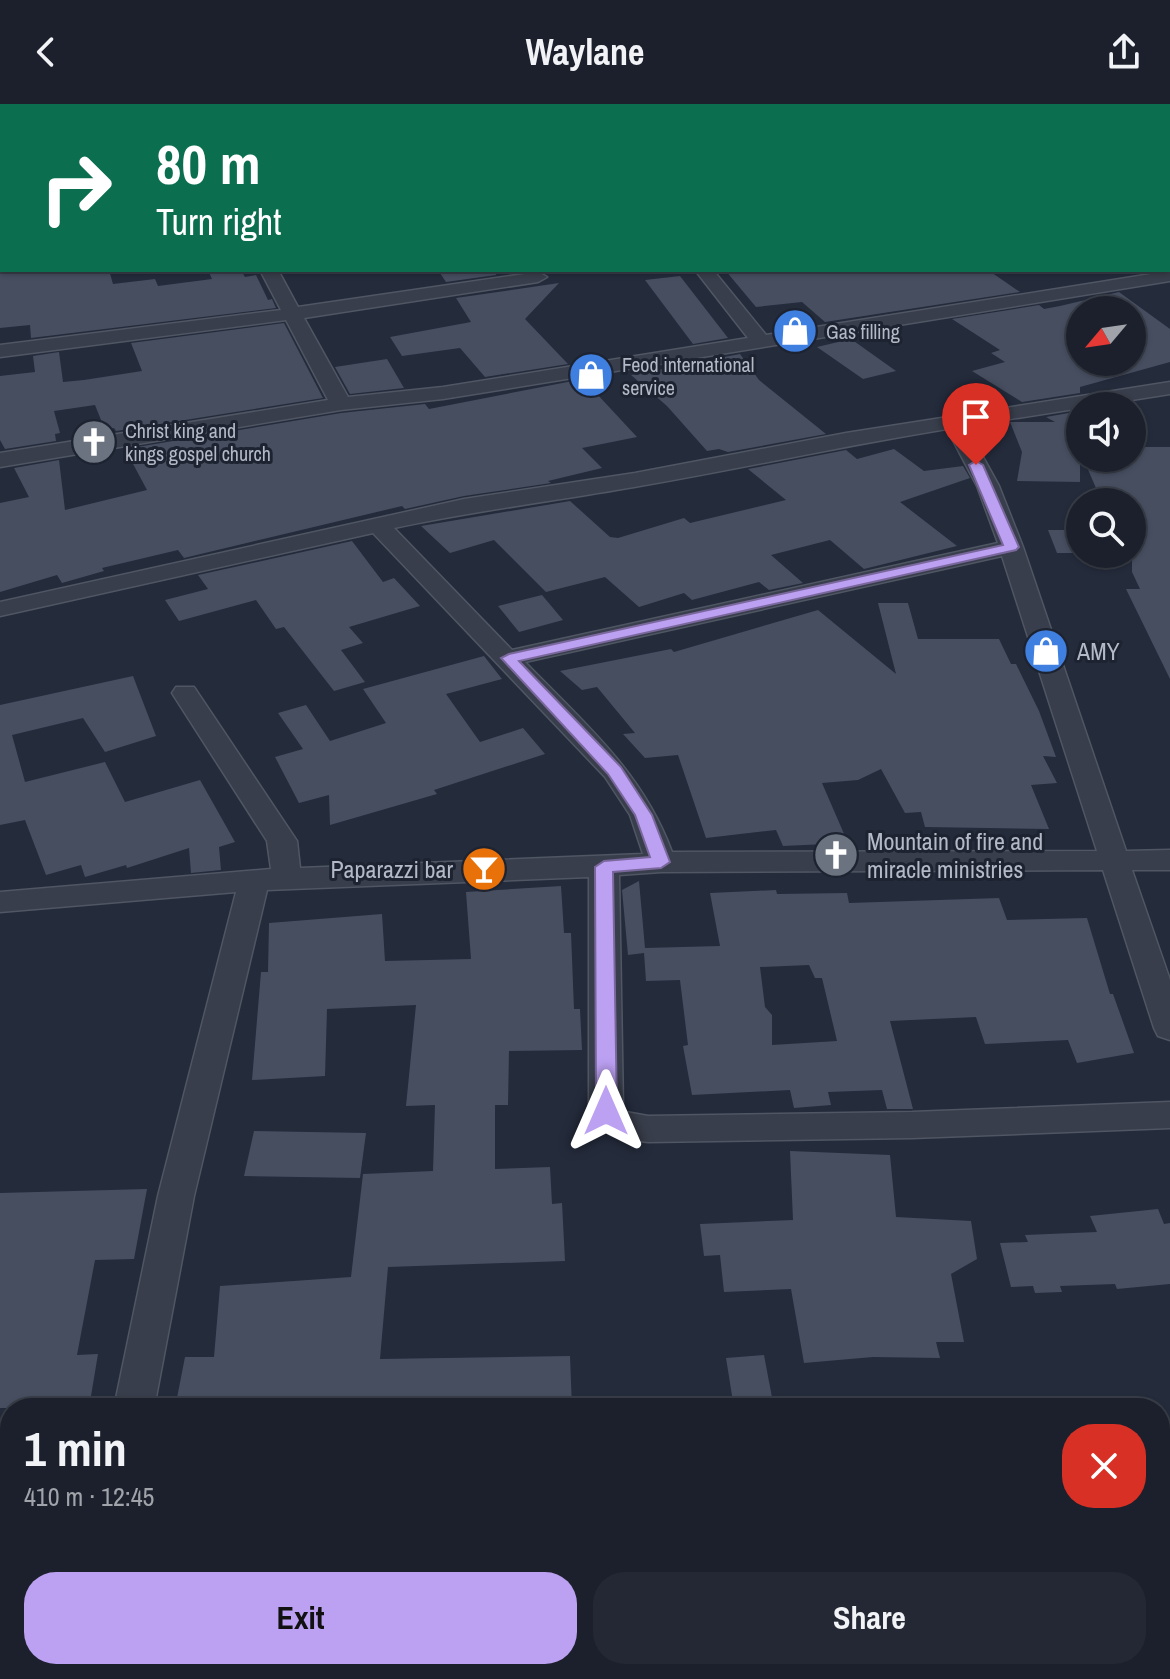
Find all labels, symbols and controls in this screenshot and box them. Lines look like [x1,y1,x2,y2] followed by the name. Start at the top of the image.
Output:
[526,28,644,76] text: Waylane
[24,30,68,74] icon: back
[1102,30,1146,74] icon: share
[156,126,261,201] text: 80 m
[24,136,128,240] icon: right
[156,198,281,246] text: Turn right
[1066,296,1146,376] north arrow
[1066,296,1146,568] map controls
[771,307,819,355] shop icon: Gas filling
[826,318,900,345] place label: Gas filling
[567,351,615,399] shop icon: Feod international service
[622,351,754,401] place label: Feod international service
[942,383,1010,465] pin
[1066,392,1146,472] button: sound
[954,395,998,439] icon: arrive
[125,417,271,467] place label: Christ king and kings gospel church
[70,418,118,466] church icon: Christ king and kings gospel church
[1066,488,1146,568] button: search
[1022,627,1070,675] shop icon: AMY
[1076,635,1120,667] place label: AMY
[867,825,1043,885] place label: Mountain of fire and miracle ministries
[812,831,860,879] church icon: Mountain of fire and miracle ministries
[460,845,508,893] bar icon: Paparazzi bar
[330,853,453,885] place label: Paparazzi bar
[564,1069,648,1153] position arrow
[24,1416,127,1481] text: 1 min
[1062,1424,1146,1508] button: close
[24,1479,154,1514] text: 410 m · 12:45
[24,1572,577,1664] button: Exit
[593,1572,1146,1664] button: Share

